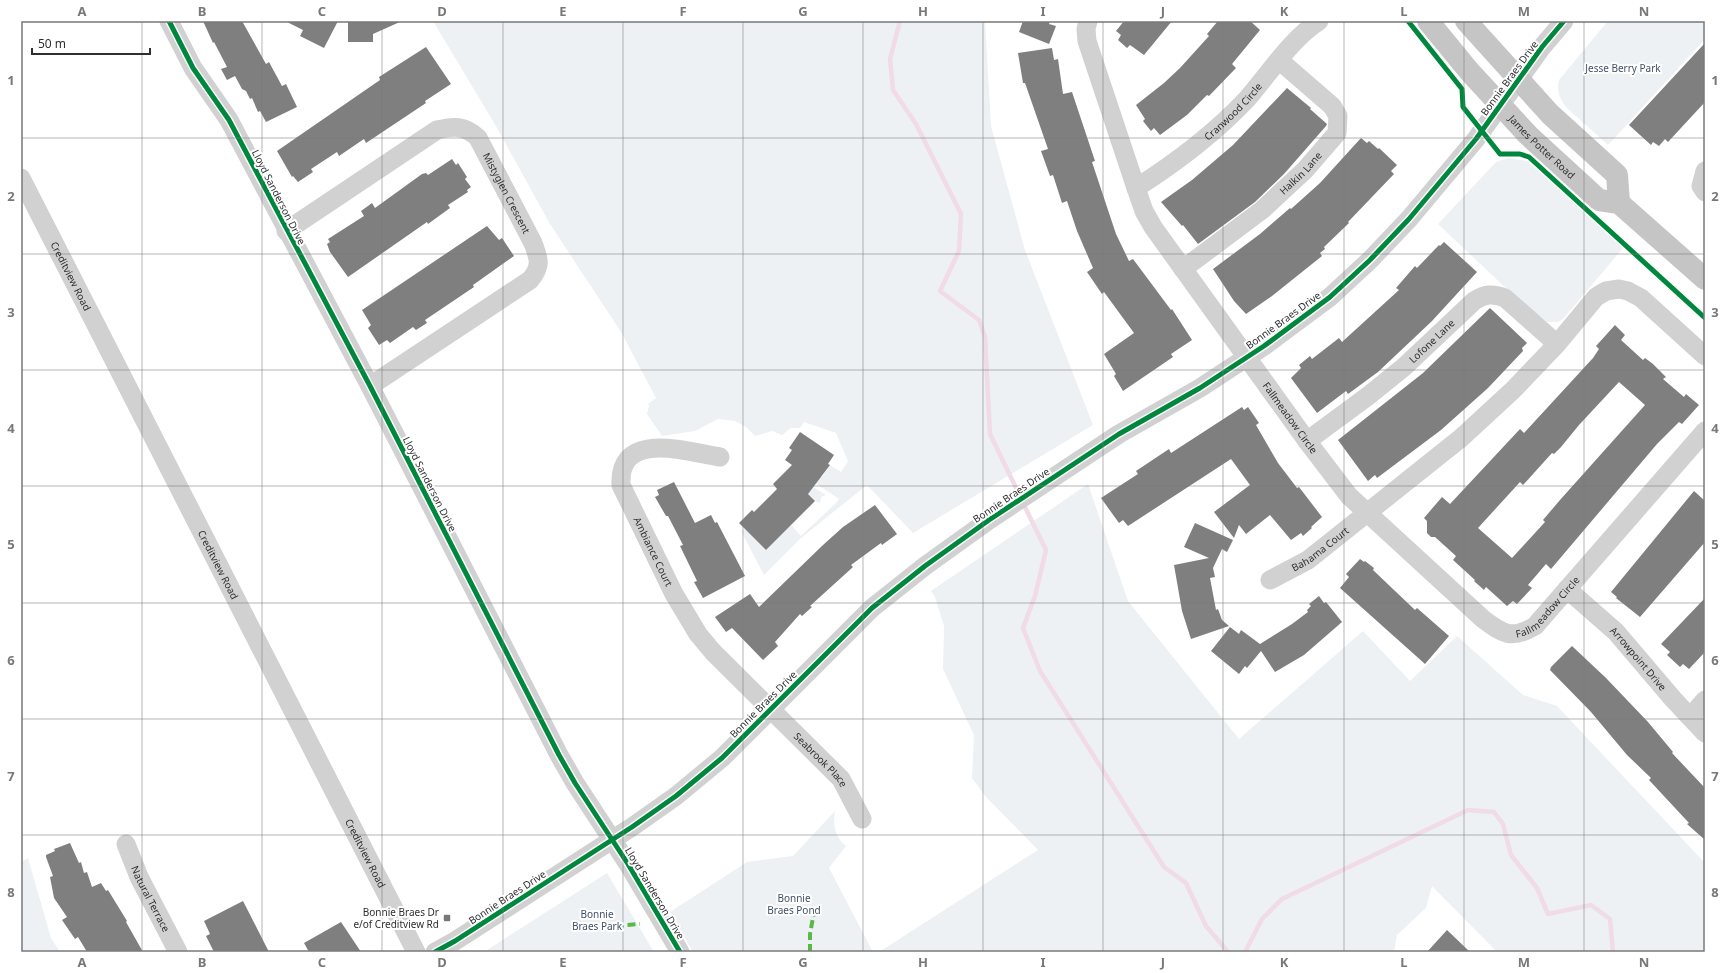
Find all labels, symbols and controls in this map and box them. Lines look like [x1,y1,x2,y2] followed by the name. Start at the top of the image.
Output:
[78,2,87,20] text: A
[198,2,206,20] text: B
[318,2,326,20] text: C
[437,2,447,20] text: D
[559,2,567,20] text: E
[679,2,687,20] text: F
[798,2,808,20] text: G
[918,2,928,20] text: H
[1040,2,1046,20] text: I
[1160,2,1165,20] text: J
[1280,2,1289,20] text: K
[1400,2,1408,20] text: L
[1518,2,1530,20] text: M
[1639,2,1649,20] text: N
[32,30,150,56] scale bar
[38,35,66,52] text: 50 m
[1477,37,1541,118] street label: Bonnie Braes Drive
[1584,61,1661,75] park label: Jesse Berry Park
[7,71,15,89] text: 1
[1711,71,1719,89] text: 1
[1201,79,1265,143] street label: Cranwood Circle
[1505,111,1578,182] street label: James Potter Road
[249,147,309,247] street label: Lloyd Sanderson Drive
[1276,148,1325,198] street label: Halkin Lane
[480,150,534,236] street label: Mistyglen Crescent
[7,187,15,205] text: 2
[1711,187,1719,205] text: 2
[47,239,95,313] street label: Creditview Road
[1243,288,1324,352] street label: Bonnie Braes Drive
[7,303,15,321] text: 3
[1711,303,1719,321] text: 3
[1406,316,1458,366] street label: Lofone Lane
[1260,379,1321,457] street label: Fallmeadow Circle
[7,419,15,437] text: 4
[1711,419,1719,437] text: 4
[400,434,460,534] street label: Lloyd Sanderson Drive
[970,464,1052,526] street label: Bonnie Braes Drive
[630,514,676,589] street label: Ambiance Court
[1289,523,1352,575] street label: Bahama Court
[195,528,242,602] street label: Creditview Road
[7,535,15,553] text: 5
[1711,535,1719,553] text: 5
[1514,573,1583,641] street label: Fallmeadow Circle
[1607,623,1670,694] street label: Arrowpoint Drive
[7,651,15,669] text: 6
[1711,651,1719,669] text: 6
[726,667,800,741] street label: Bonnie Braes Drive
[791,729,851,790] street label: Seabrook Place
[7,767,15,785] text: 7
[1711,767,1719,785] text: 7
[342,816,389,890] street label: Creditview Road
[622,844,688,942] street label: Lloyd Sanderson Drive
[128,864,173,934] street label: Natural Terrace
[466,867,549,927] street label: Bonnie Braes Drive
[7,883,15,901] text: 8
[1711,883,1719,901] text: 8
[767,891,821,917] park label: Bonnie Braes Pond
[353,905,439,931] place label: Bonnie Braes Dr e/of Creditview Rd
[572,907,623,933] park label: Bonnie Braes Park
[442,913,452,923] marker: Bonnie Braes Dr e/of Creditview Rd
[78,953,87,971] text: A
[198,953,206,971] text: B
[318,953,326,971] text: C
[437,953,447,971] text: D
[559,953,567,971] text: E
[679,953,687,971] text: F
[798,953,808,971] text: G
[918,953,928,971] text: H
[1040,953,1046,971] text: I
[1160,953,1165,971] text: J
[1280,953,1289,971] text: K
[1400,953,1408,971] text: L
[1518,953,1530,971] text: M
[1639,953,1649,971] text: N

